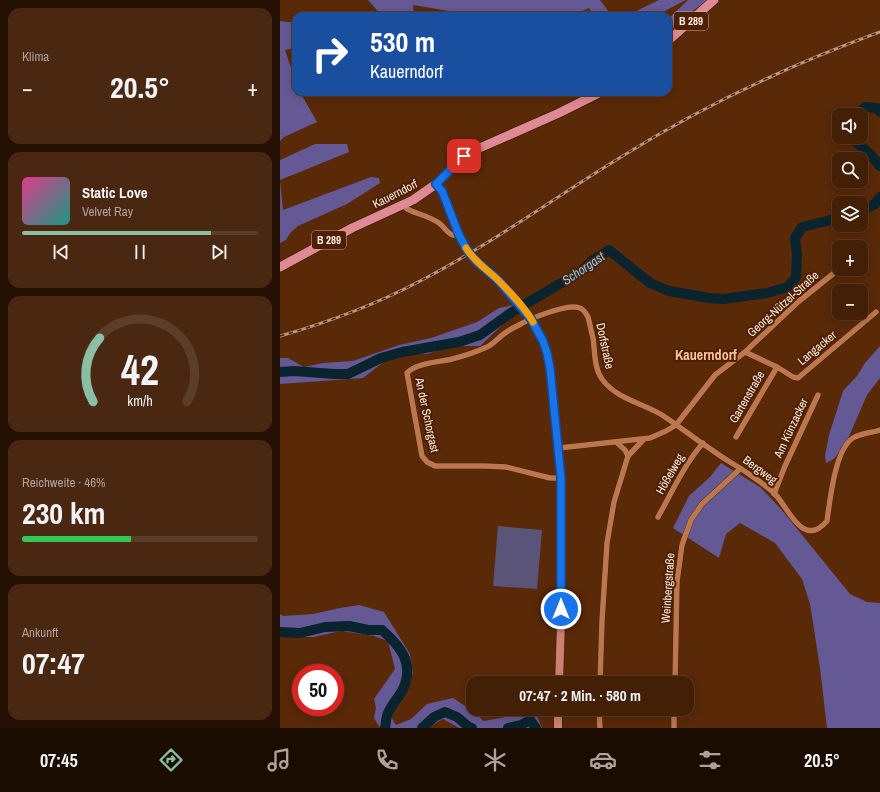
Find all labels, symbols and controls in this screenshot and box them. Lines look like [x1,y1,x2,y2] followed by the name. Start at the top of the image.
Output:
[674,12,708,30] road number: B 289
[370,23,435,61] text: 530 m
[304,28,356,80] icon: right
[22,48,49,65] text: Klima
[370,59,443,84] text: Kauerndorf
[110,67,170,107] text: 20.5°
[22,73,33,103] text: −
[247,73,258,103] text: +
[832,108,868,320] map controls
[832,108,868,144] button: sound
[447,139,481,173] pin
[453,145,475,167] icon: arrive
[832,152,868,188] button: search
[370,176,421,212] street label: Kauerndorf
[82,182,148,203] text: Static Love
[832,196,868,232] button: layers
[82,203,133,220] text: Velvet Ray
[312,231,346,249] road number: B 289
[832,240,868,276] button: +
[50,241,72,263] icon: previous
[129,241,151,263] icon: pause
[208,241,230,263] icon: next
[559,247,609,289] water label: Schorgast
[744,267,822,341] street label: Georg-Nützel-Straße
[832,284,868,320] button: −
[592,322,618,370] street label: Dorfstraße
[794,327,840,369] street label: Langacker
[121,342,159,398] text: 42
[675,346,737,364] district label: Kauerndorf
[726,368,768,426] street label: Gartenstraße
[411,375,443,454] street label: An der Schorgast
[127,391,153,410] text: km/h
[770,395,812,461] street label: Am Künzacker
[652,450,688,497] street label: Hößelweg
[740,452,781,488] street label: Bergweg
[22,474,106,491] text: Reichweite · 46%
[22,493,105,533] text: 230 km
[658,552,678,624] street label: Weinbergstraße
[540,588,582,630] position arrow
[22,624,58,641] text: Ankunft
[22,643,85,683] text: 07:47
[292,664,344,716] speed limit sign: 50
[519,685,641,706] text: 07:47 · 2 Min. · 580 m
[157,746,185,774] icon: directions
[265,746,293,774] icon: music
[373,746,401,774] icon: phone
[481,746,509,774] icon: climate
[589,746,617,774] icon: car
[696,746,724,774] icon: filters
[40,748,78,773] text: 07:45
[804,748,840,773] text: 20.5°

